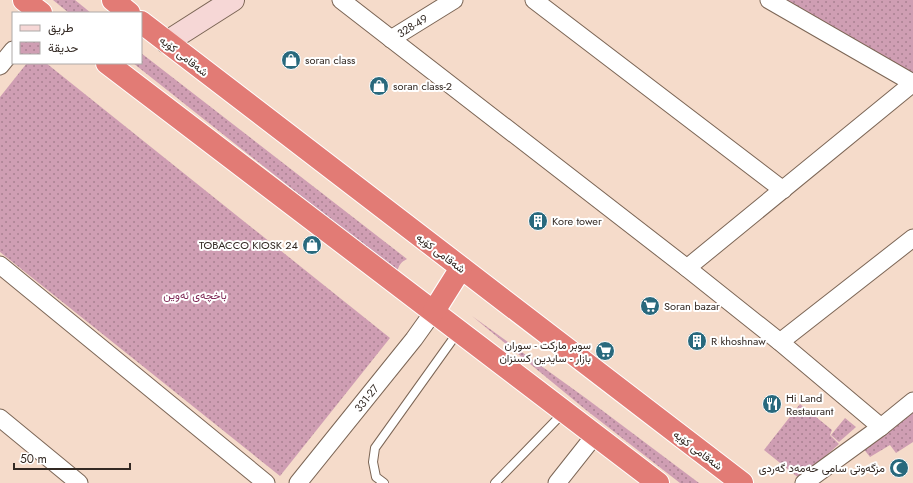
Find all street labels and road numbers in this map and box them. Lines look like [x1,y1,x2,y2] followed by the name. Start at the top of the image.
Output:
[394,10,431,41] street label: 328-49
[156,32,212,80] street label: شەقامی کۆیە
[413,229,469,277] street label: شەقامی کۆیە
[350,381,383,415] street label: 331-27
[670,426,726,474] street label: شەقامی کۆیە

